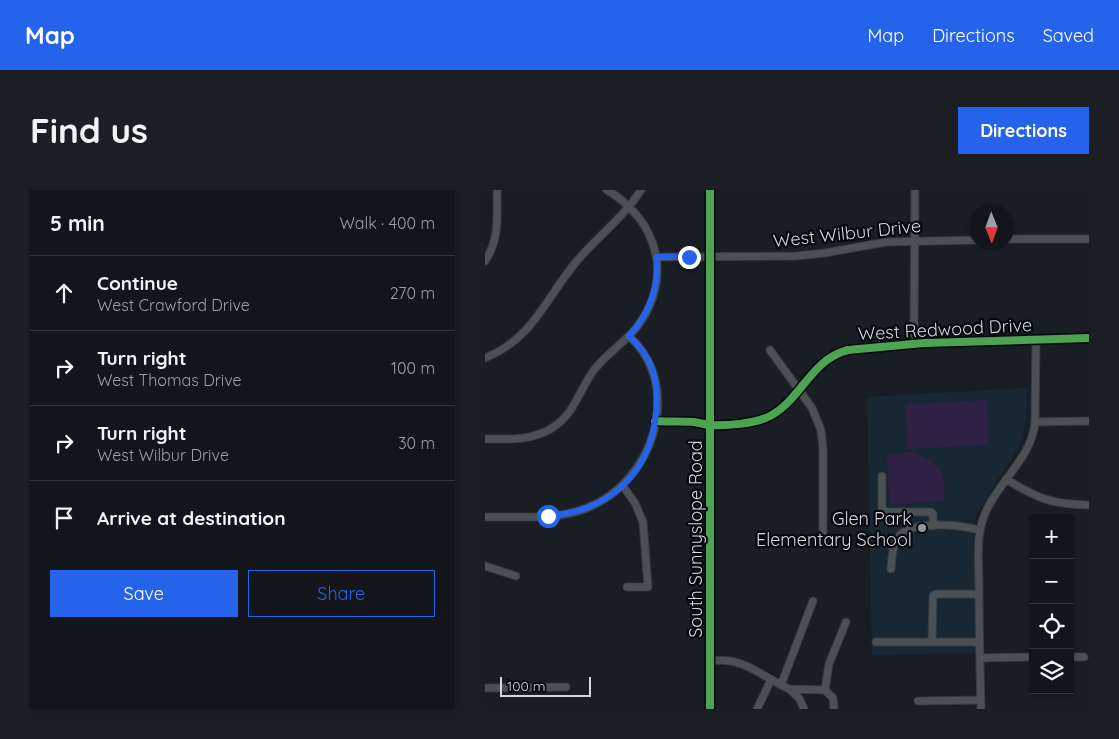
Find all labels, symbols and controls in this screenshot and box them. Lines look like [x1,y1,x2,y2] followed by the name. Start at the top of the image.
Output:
[25,20,75,50] text: Map
[867,24,904,47] text: Map
[932,24,1015,47] text: Directions
[1043,24,1094,47] text: Saved
[958,107,1089,154] button: Directions
[30,108,148,152] text: Find us
[969,205,1014,250] north arrow
[50,210,105,236] text: 5 min
[339,213,435,233] text: Walk · 400 m
[772,214,922,252] street label: West Wilbur Drive
[678,246,701,269] route end
[97,271,178,295] text: Continue
[50,279,78,307] icon: ahead
[390,283,435,303] text: 270 m
[97,295,250,315] text: West Crawford Drive
[857,313,1033,345] street label: West Redwood Drive
[97,346,186,370] text: Turn right
[50,354,78,382] icon: right
[391,358,435,378] text: 100 m
[97,370,242,390] text: West Thomas Drive
[97,421,186,445] text: Turn right
[50,429,78,457] icon: right
[398,433,435,453] text: 30 m
[684,440,707,638] street label: South Sunnyslope Road
[97,445,229,465] text: West Wilbur Drive
[50,504,78,532] icon: arrive
[537,505,560,528] route start
[97,506,286,530] text: Arrive at destination
[756,507,912,551] place label: Glen Park Elementary School
[1029,514,1074,694] map controls
[1029,514,1074,559] button: +
[916,522,928,534] marker: Glen Park Elementary School
[1029,559,1074,604] button: −
[50,570,238,617] button: Save
[248,570,435,617] button: Share
[1029,604,1074,649] button: locate
[1029,649,1074,694] button: layers
[500,674,591,697] scale bar
[507,677,545,695] text: 100 m

